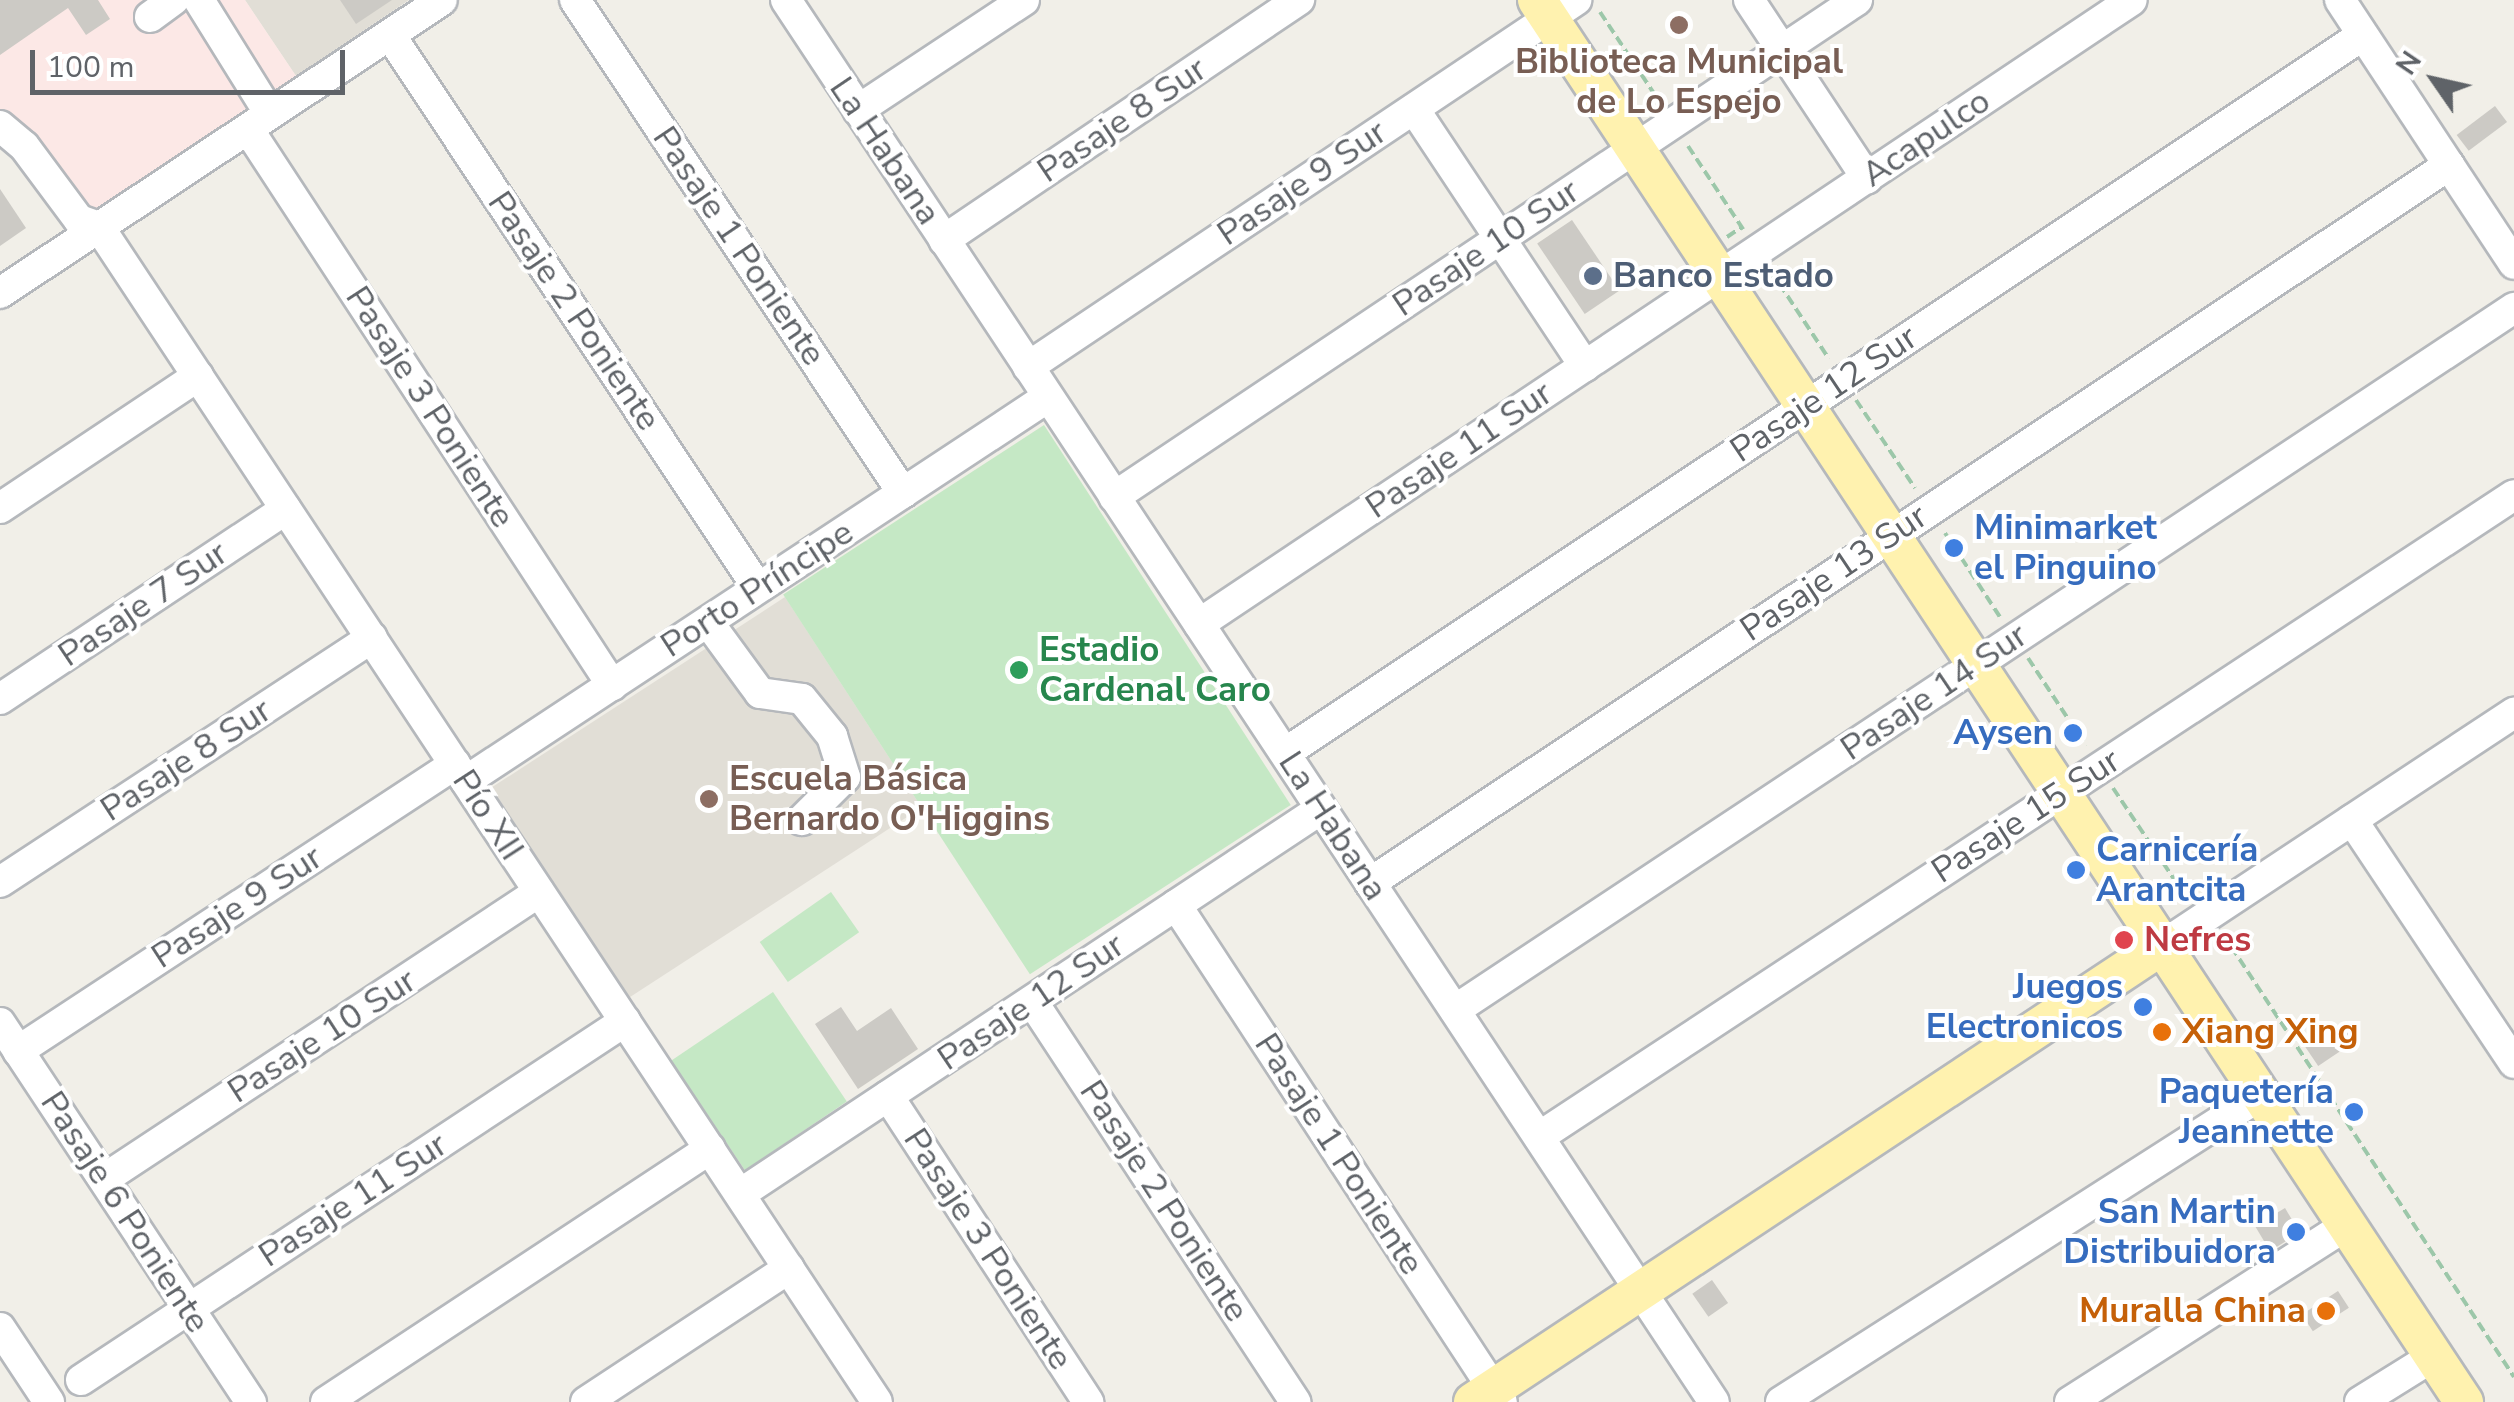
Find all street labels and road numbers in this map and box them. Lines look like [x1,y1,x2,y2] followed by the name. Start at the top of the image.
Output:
[1030,48,1214,192] street label: Pasaje 8 Sur
[820,69,950,233] street label: La Habana
[1854,80,1998,196] street label: Acapulco
[1210,111,1394,255] street label: Pasaje 9 Sur
[644,119,834,373] street label: Pasaje 1 Poniente
[1385,170,1587,326] street label: Pasaje 10 Sur
[479,184,669,438] street label: Pasaje 2 Poniente
[336,279,524,535] street label: Pasaje 3 Poniente
[1723,316,1925,472] street label: Pasaje 12 Sur
[1358,372,1560,528] street label: Pasaje 11 Sur
[1733,495,1935,651] street label: Pasaje 13 Sur
[653,511,861,667] street label: Porto Príncipe
[51,532,235,676] street label: Pasaje 7 Sur
[1833,614,2035,770] street label: Pasaje 14 Sur
[93,689,279,831] street label: Pasaje 8 Sur
[1924,740,2128,892] street label: Pasaje 15 Sur
[1269,744,1397,908] street label: La Habana
[443,762,533,868] street label: Pío XII
[144,836,330,978] street label: Pasaje 9 Sur
[930,924,1132,1080] street label: Pasaje 12 Sur
[220,960,424,1112] street label: Pasaje 10 Sur
[1245,1026,1433,1282] street label: Pasaje 1 Poniente
[1070,1073,1258,1329] street label: Pasaje 2 Poniente
[31,1084,219,1340] street label: Pasaje 6 Poniente
[894,1121,1082,1377] street label: Pasaje 3 Poniente
[251,1124,455,1276] street label: Pasaje 11 Sur

